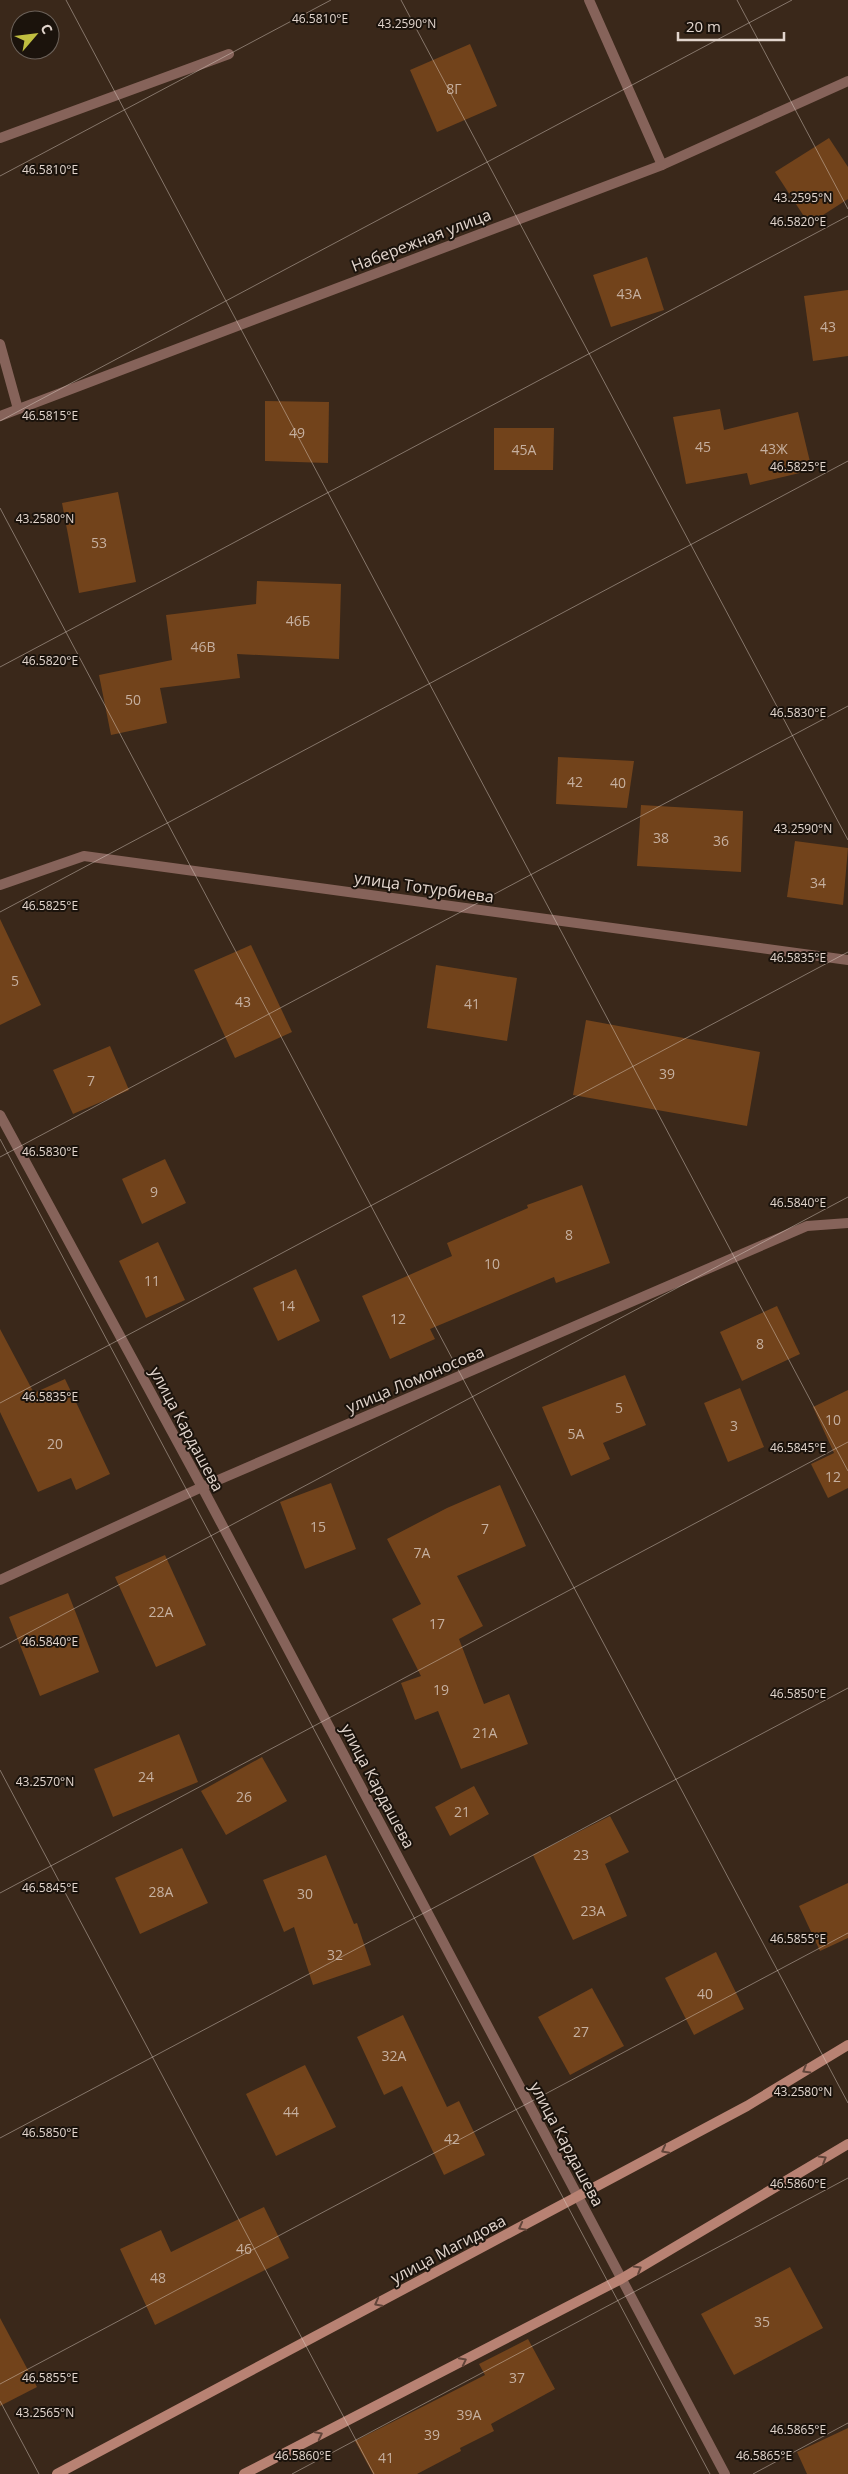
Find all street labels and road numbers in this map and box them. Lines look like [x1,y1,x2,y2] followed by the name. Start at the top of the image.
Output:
[348,203,494,277] street label: Набережная улица
[353,866,495,908] street label: улица Тотурбиева
[343,1340,487,1418] street label: улица Ломоносова
[145,1363,229,1495] street label: улица Кардашева
[336,1720,420,1852] street label: улица Кардашева
[525,2078,609,2210] street label: улица Кардашева
[386,2209,510,2289] street label: улица Магидова

